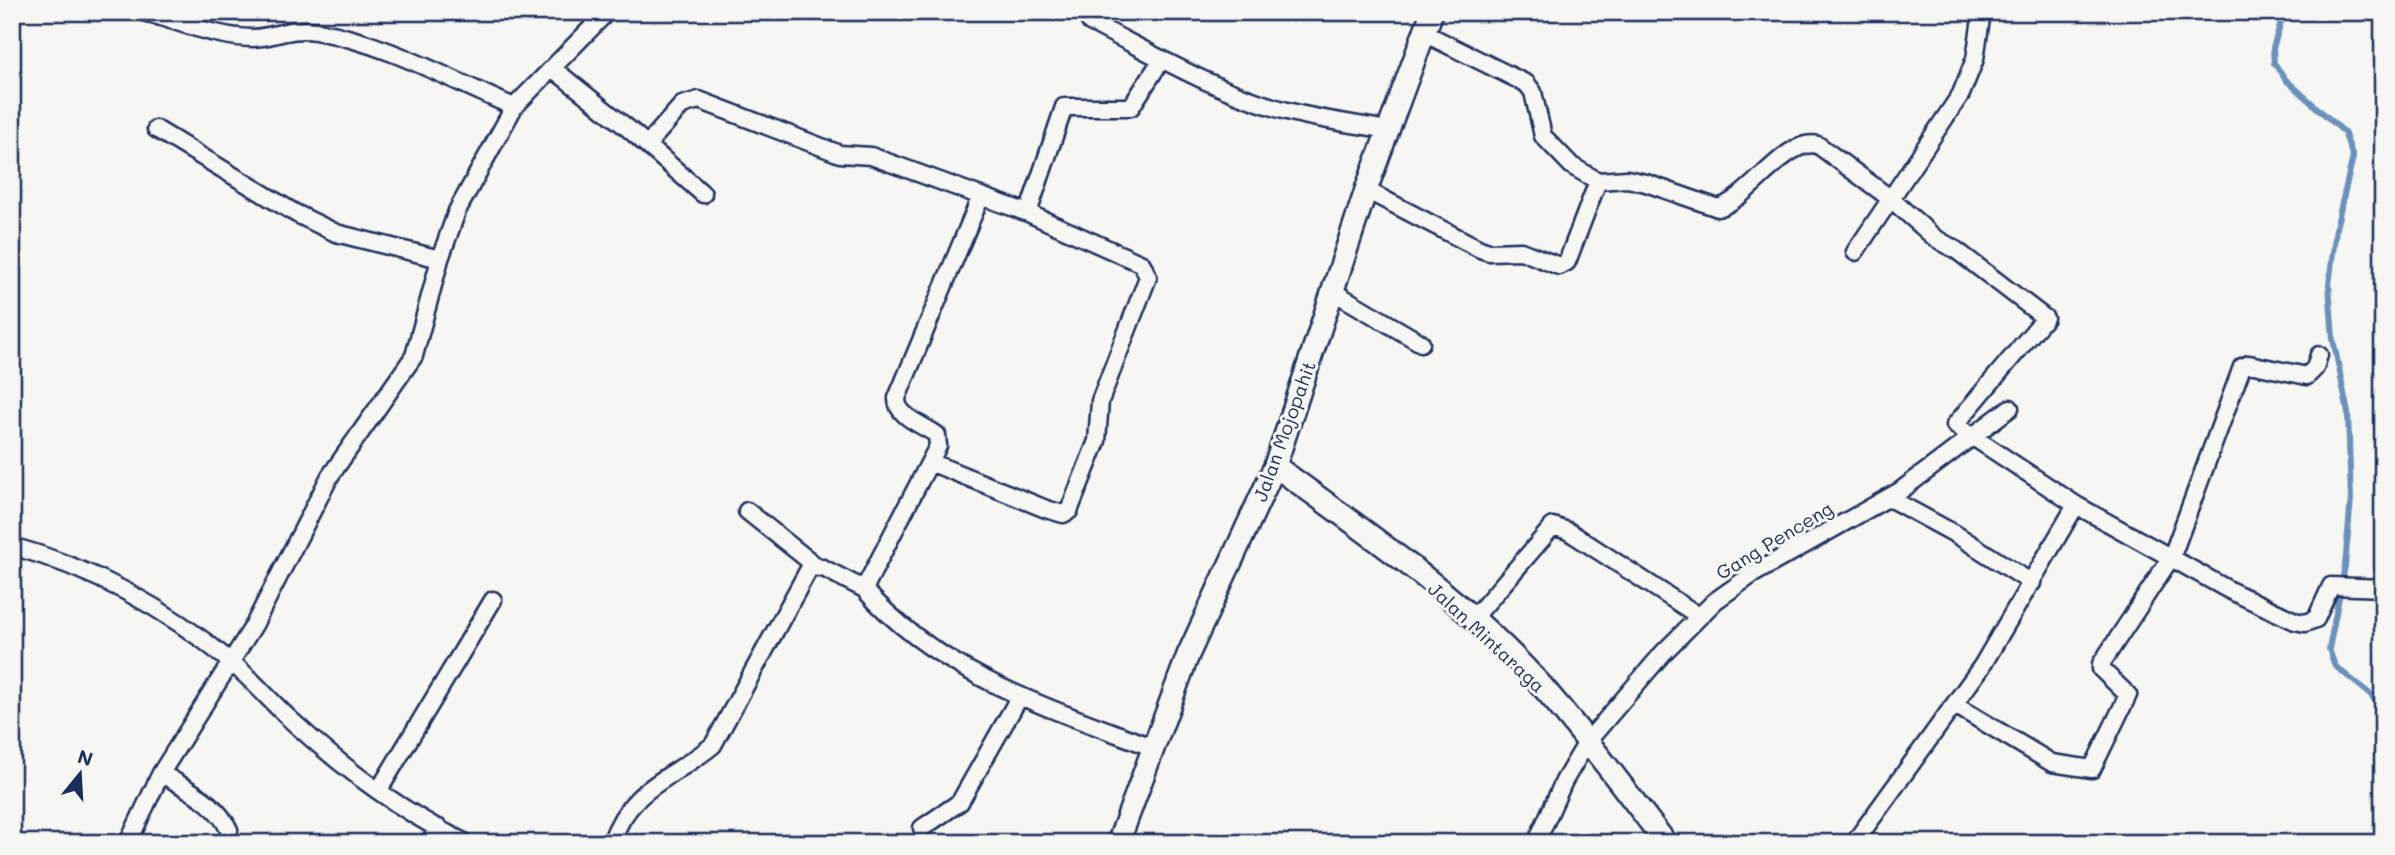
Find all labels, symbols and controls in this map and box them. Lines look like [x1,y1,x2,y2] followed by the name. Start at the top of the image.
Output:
[1247,357,1321,505] street label: Jalan Mojopahit
[1711,495,1837,585] street label: Gang Penceng
[1423,576,1551,698] street label: Jalan Mintaraga
[46,740,116,810] north arrow
[75,743,96,771] text: N

